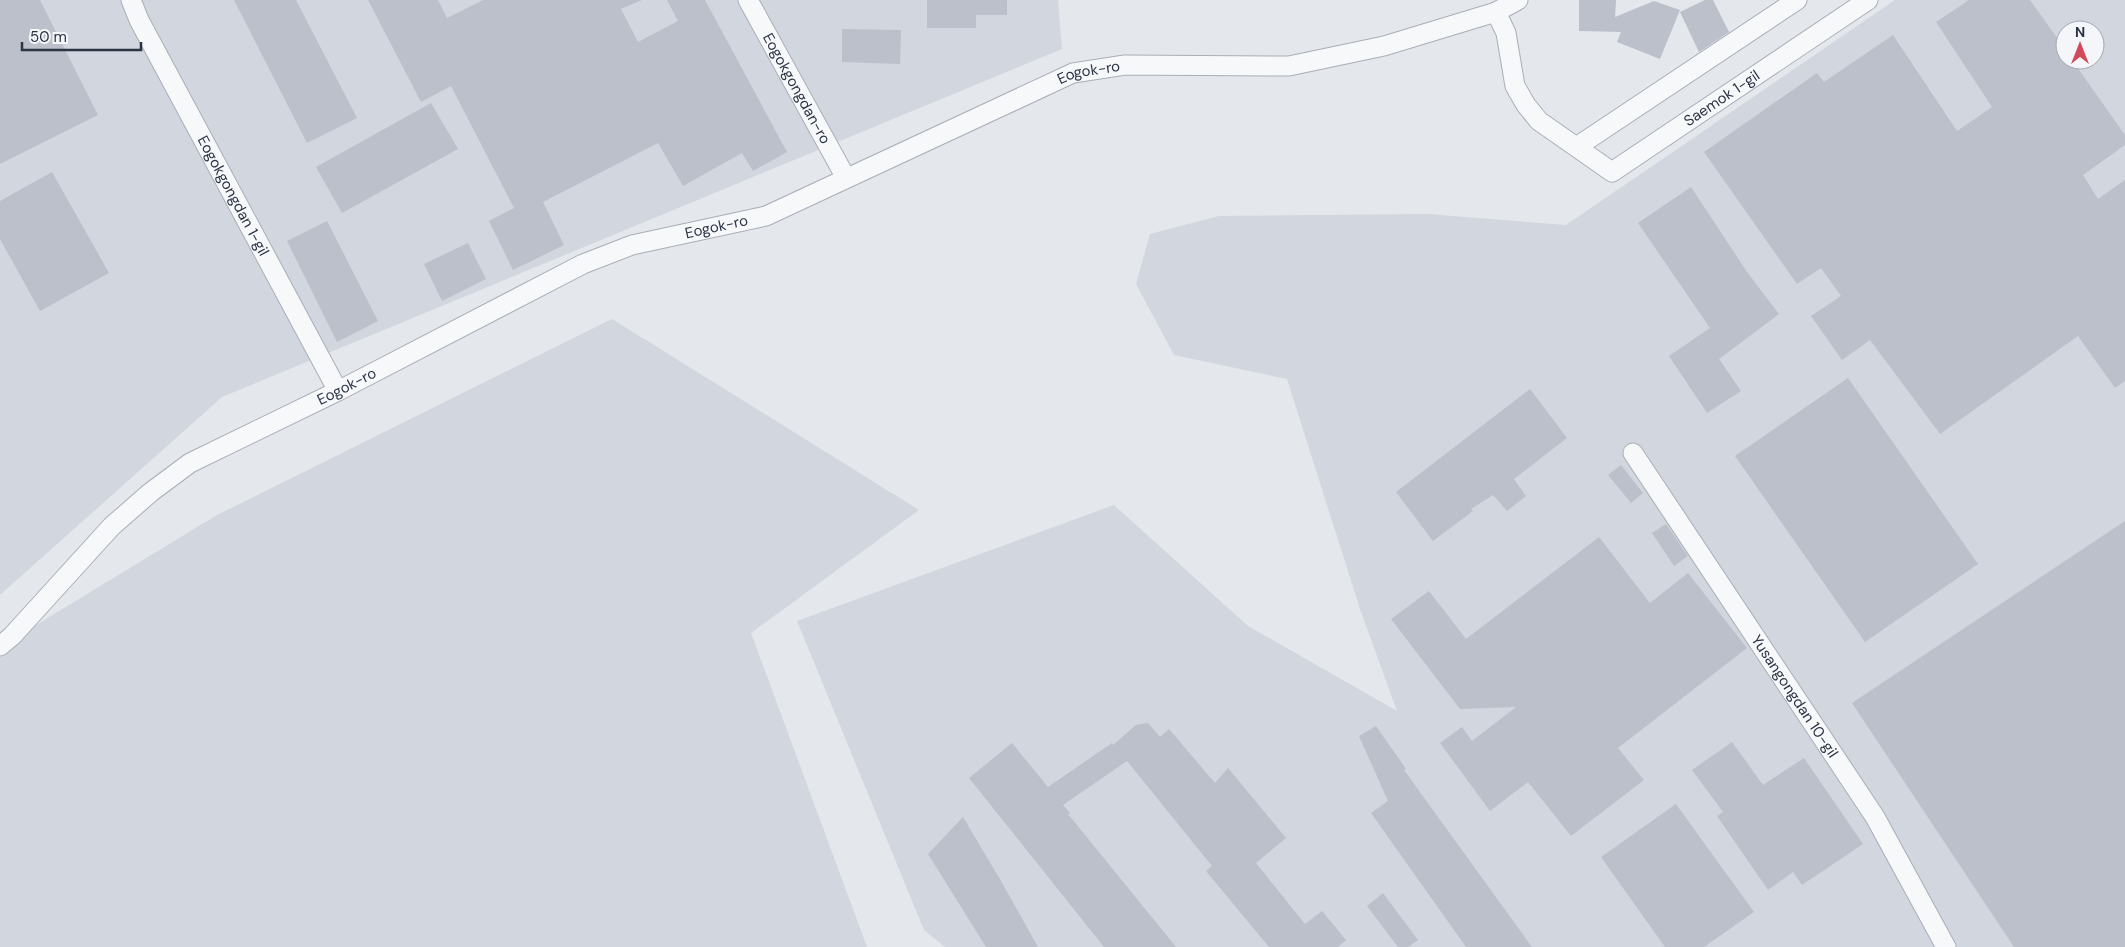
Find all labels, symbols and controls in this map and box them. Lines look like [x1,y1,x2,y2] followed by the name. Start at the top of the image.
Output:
[22,20,141,52] scale bar
[2055,20,2105,70] north arrow
[2075,23,2085,41] text: N
[30,27,67,47] text: 50 m
[758,29,835,148] street label: Eogokgongdan-ro
[1054,56,1122,89] street label: Eogok-ro
[1680,66,1764,131] street label: Saemok 1-gil
[193,132,274,259] street label: Eogokgongdan 1-gil
[683,210,750,243] street label: Eogok-ro
[314,363,380,410] street label: Eogok-ro
[1747,631,1843,761] street label: Yusangongdan 10-gil

